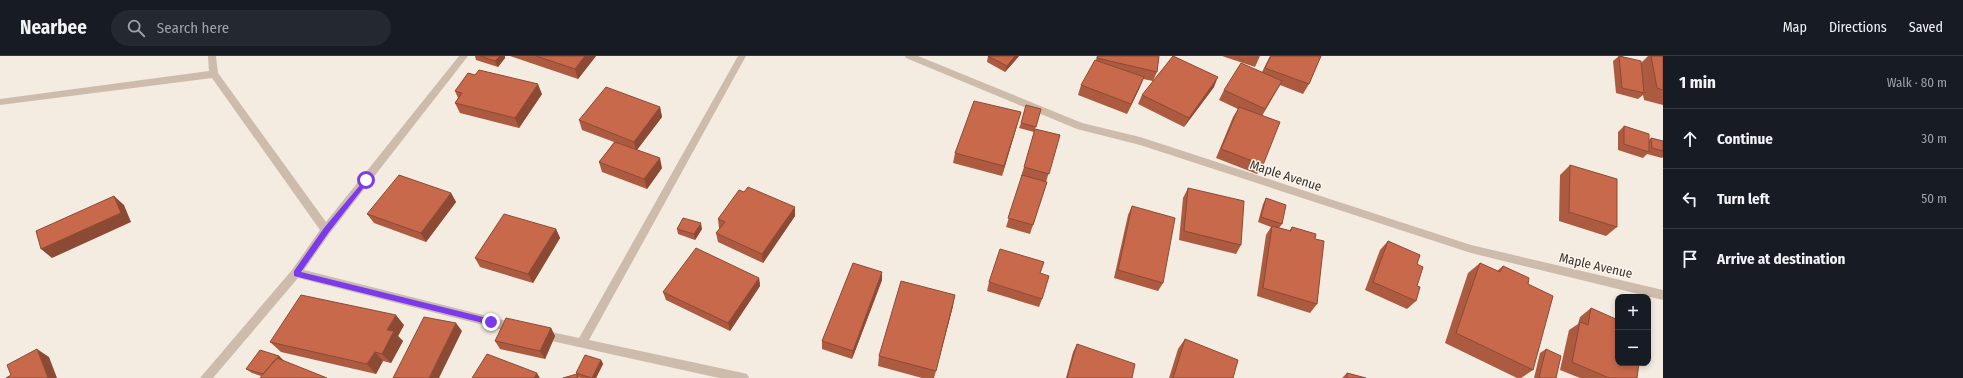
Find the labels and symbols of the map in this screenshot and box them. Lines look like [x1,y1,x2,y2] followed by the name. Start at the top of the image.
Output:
[1248,157,1324,194] street label: Maple Avenue
[357,171,375,189] route start
[1558,250,1634,281] street label: Maple Avenue
[482,313,500,331] route end

